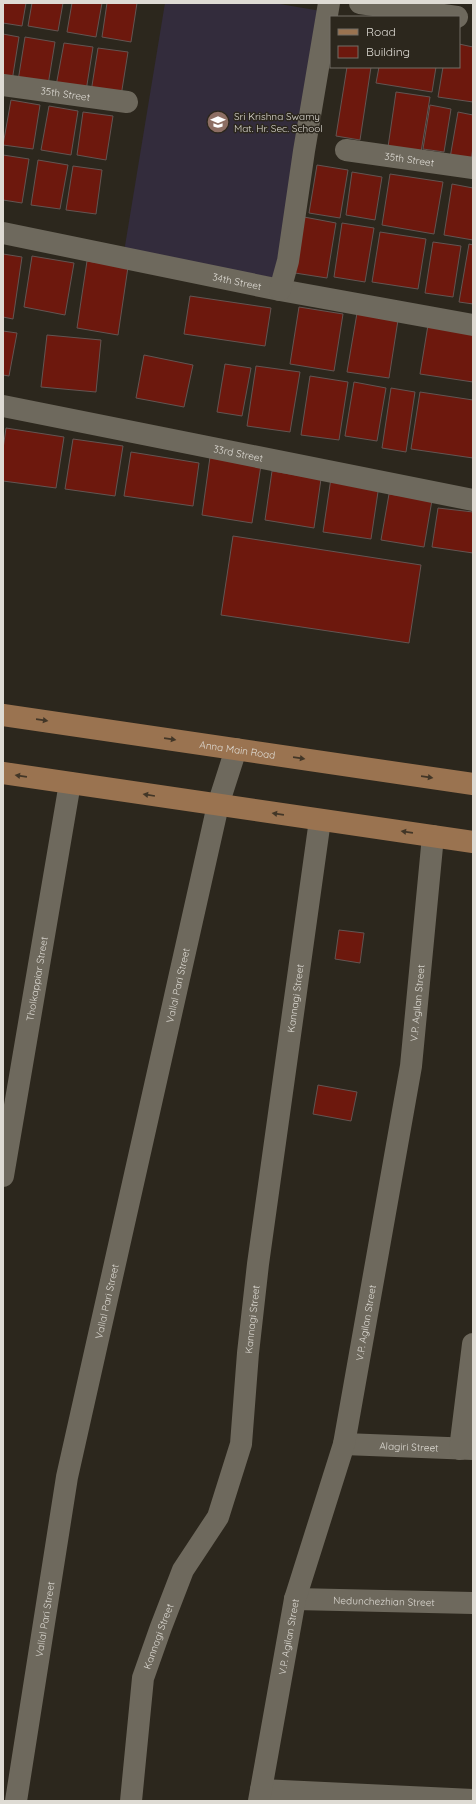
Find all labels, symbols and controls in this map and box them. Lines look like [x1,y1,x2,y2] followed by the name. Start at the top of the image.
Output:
[330,16,460,68] legend
[366,24,396,39] text: Road
[366,44,410,59] text: Building
[40,84,92,103] street label: 35th Street
[205,109,231,135] school or university icon: Sri Krishna Swamy Mat. Hr. Sec. School
[234,110,323,135] place label: Sri Krishna Swamy Mat. Hr. Sec. School
[384,149,436,169] street label: 35th Street
[211,270,263,293] street label: 34th Street
[212,442,265,464] street label: 33rd Street
[36,717,48,723] one-way arrow
[164,736,176,742] one-way arrow
[199,737,276,761] street label: Anna Main Road
[293,755,305,761] one-way arrow
[15,773,27,779] one-way arrow
[421,774,433,780] one-way arrow
[143,792,156,798] one-way arrow
[272,811,284,817] one-way arrow
[401,829,413,835] one-way arrow
[23,935,50,1022] street label: Tholkappiar Street
[163,946,192,1024] street label: Vallal Pari Street
[284,963,306,1033] street label: Kannagi Street
[407,963,427,1042] street label: V.P. Agilan Street
[92,1262,121,1340] street label: Vallal Pari Street
[352,1283,379,1362] street label: V.P. Agilan Street
[241,1284,262,1354] street label: Kannagi Street
[379,1439,439,1454] street label: Alagiri Street
[32,1580,57,1658] street label: Vallal Pari Street
[333,1593,436,1609] street label: Nedunchezhian Street
[275,1597,302,1676] street label: V.P. Agilan Street
[140,1601,176,1671] street label: Kannagi Street

